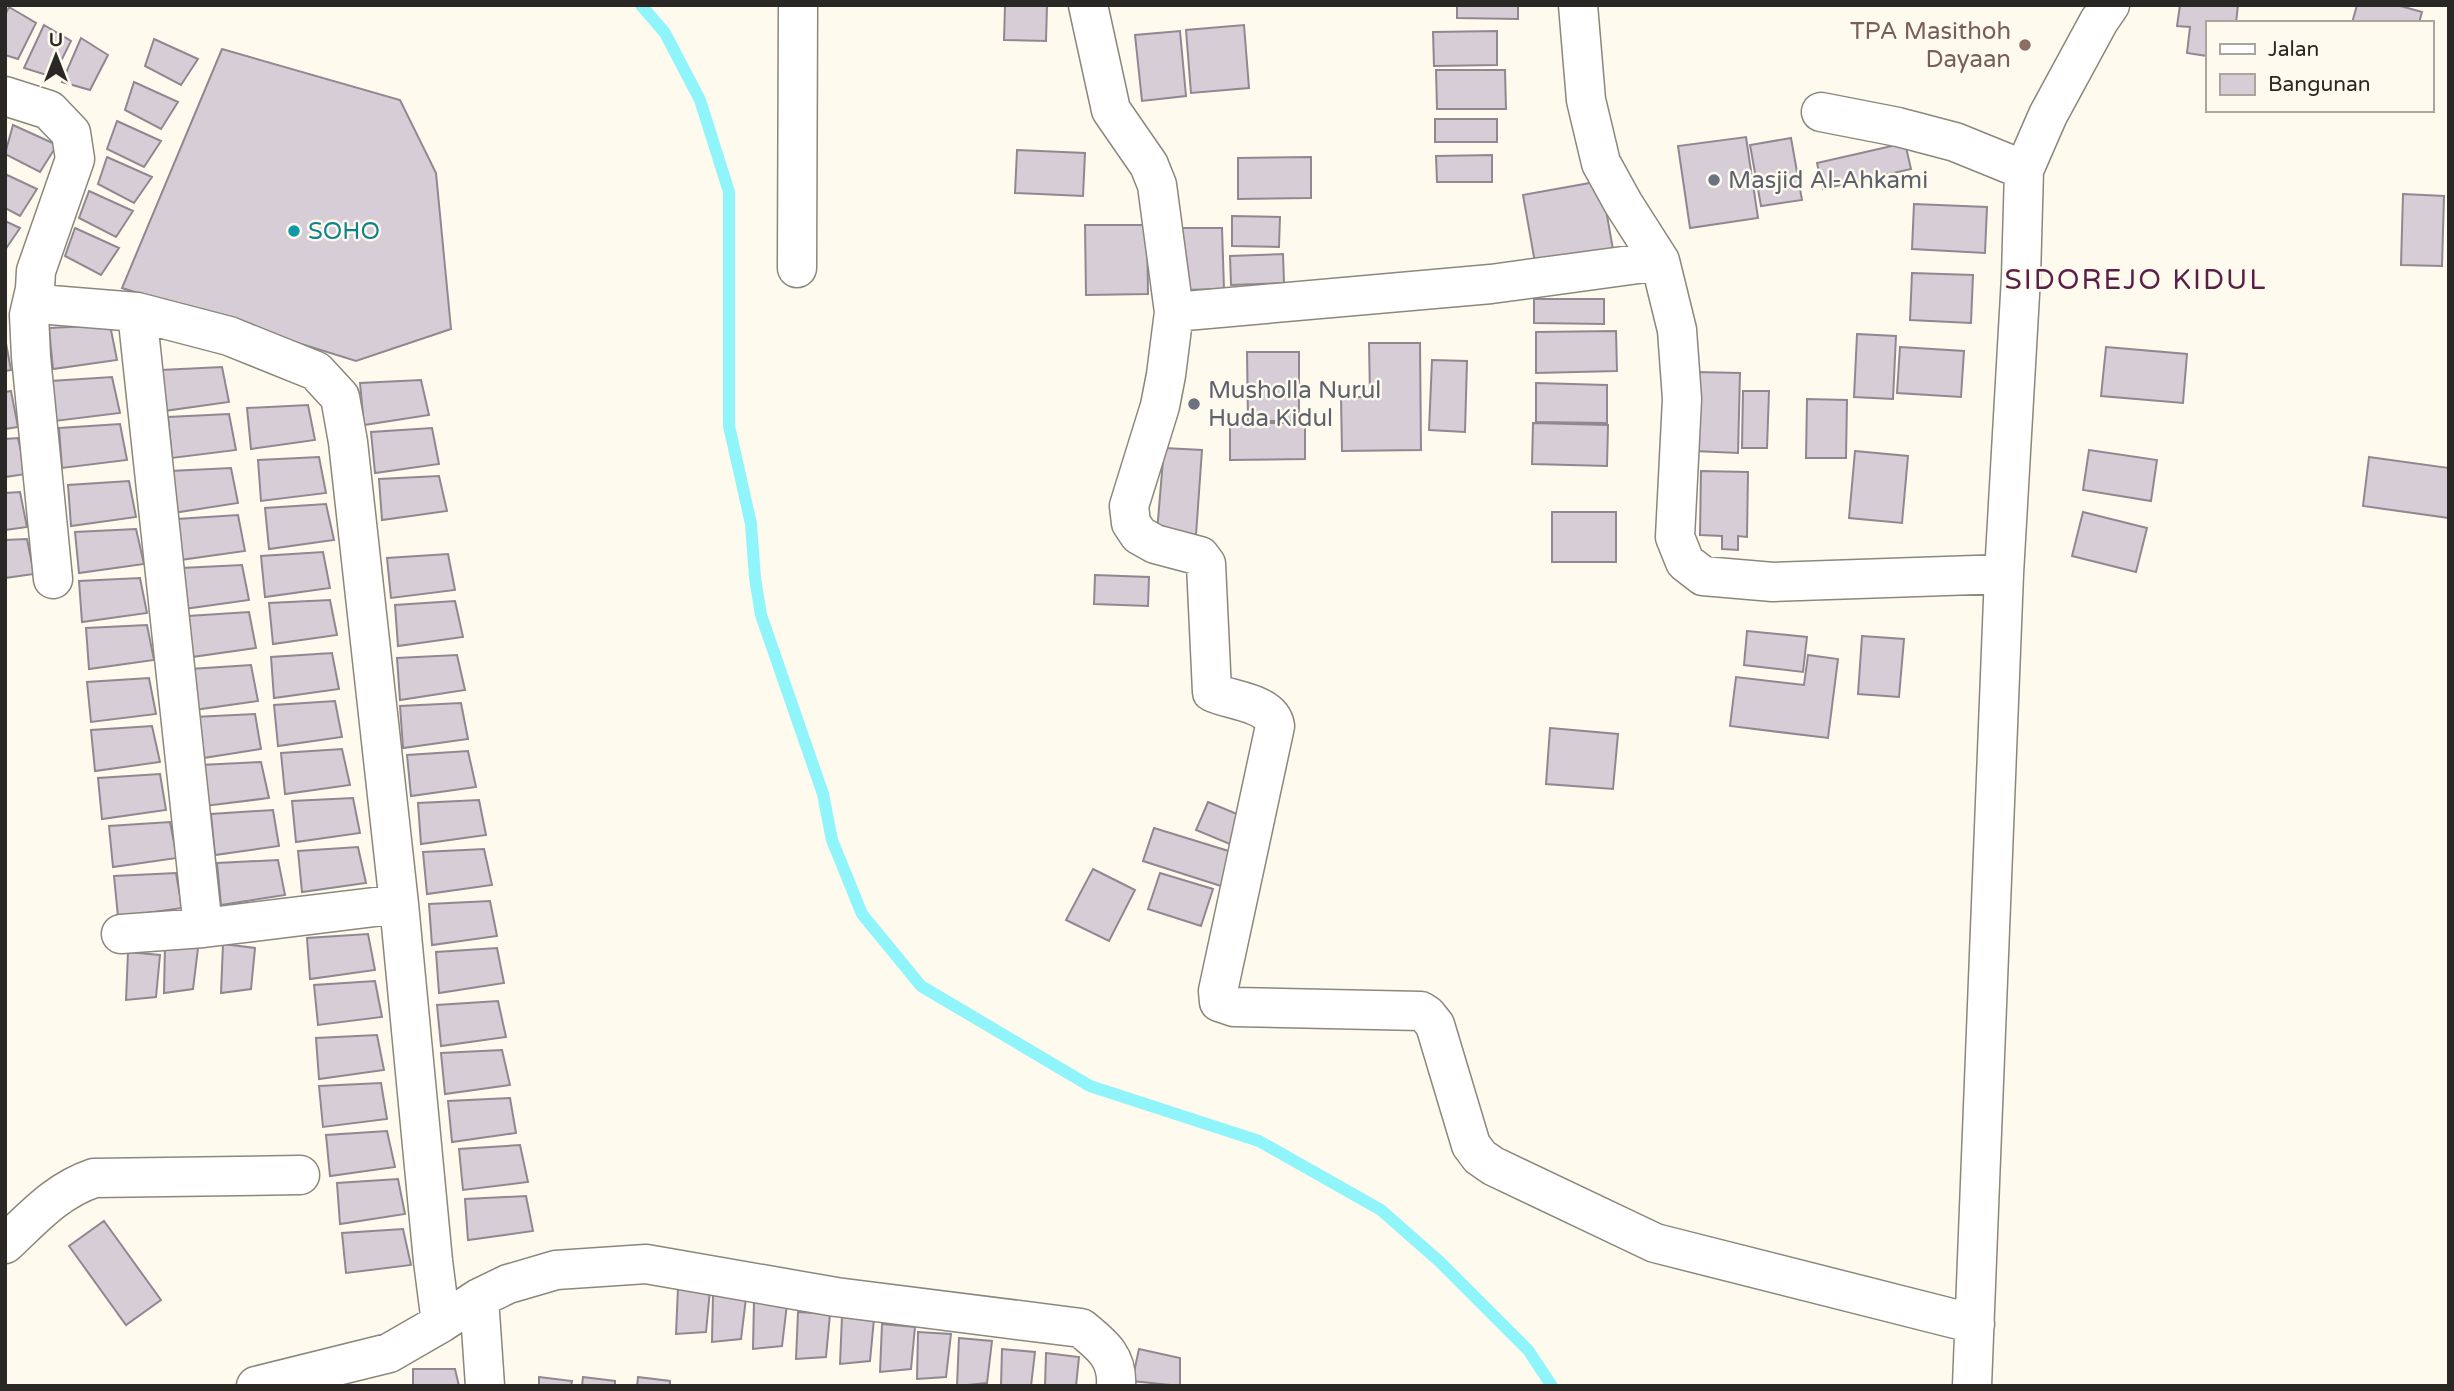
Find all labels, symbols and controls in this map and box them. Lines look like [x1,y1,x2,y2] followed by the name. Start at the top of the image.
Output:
[1850,17,2011,74] place label: TPA Masithoh Dayaan
[21,21,91,91] north arrow
[2206,21,2433,112] legend
[49,29,63,51] text: U
[2017,37,2033,53] marker: TPA Masithoh Dayaan
[2268,37,2319,62] text: Jalan
[2268,72,2371,97] text: Bangunan
[1728,166,1928,195] place label: Masjid Al-Ahkami
[1706,172,1722,188] marker: Masjid Al-Ahkami
[308,217,380,246] place label: SOHO
[286,223,302,239] marker: SOHO
[2005,263,2267,297] district label: SIDOREJO KIDUL
[1208,376,1381,433] place label: Musholla Nurul Huda Kidul
[1186,396,1202,412] marker: Musholla Nurul Huda Kidul

